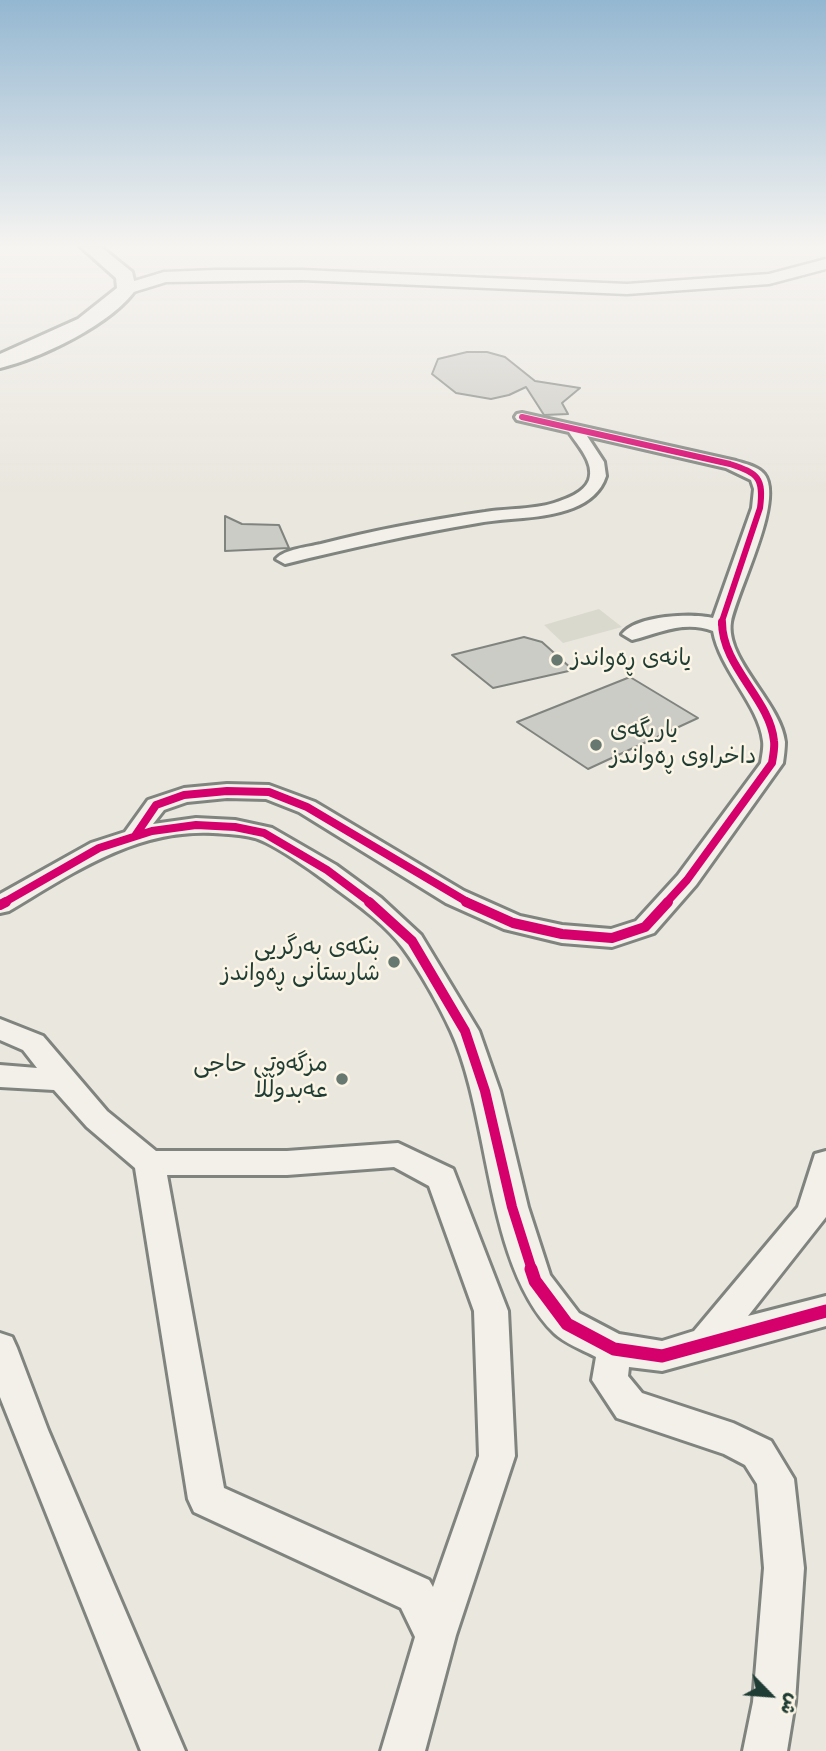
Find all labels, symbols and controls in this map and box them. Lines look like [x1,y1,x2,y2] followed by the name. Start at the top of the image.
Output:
[571,646,691,674] place label: یانەی ڕەواندز
[549,652,565,668] marker: یانەی ڕەواندز
[610,718,756,772] place label: یاریگەی داخراوی ڕەواندز
[588,737,604,753] marker: یاریگەی داخراوی ڕەواندز
[221,935,380,989] place label: بنکەی بەرگریی شارستانی ڕەواندز
[386,954,402,970] marker: بنکەی بەرگریی شارستانی ڕەواندز
[193,1052,328,1106] place label: مزگەوتی حاجی عەبدوڵڵا
[334,1071,350,1087] marker: مزگەوتی حاجی عەبدوڵڵا
[735,1660,805,1730] north arrow
[774,1689,805,1719] text: ش

